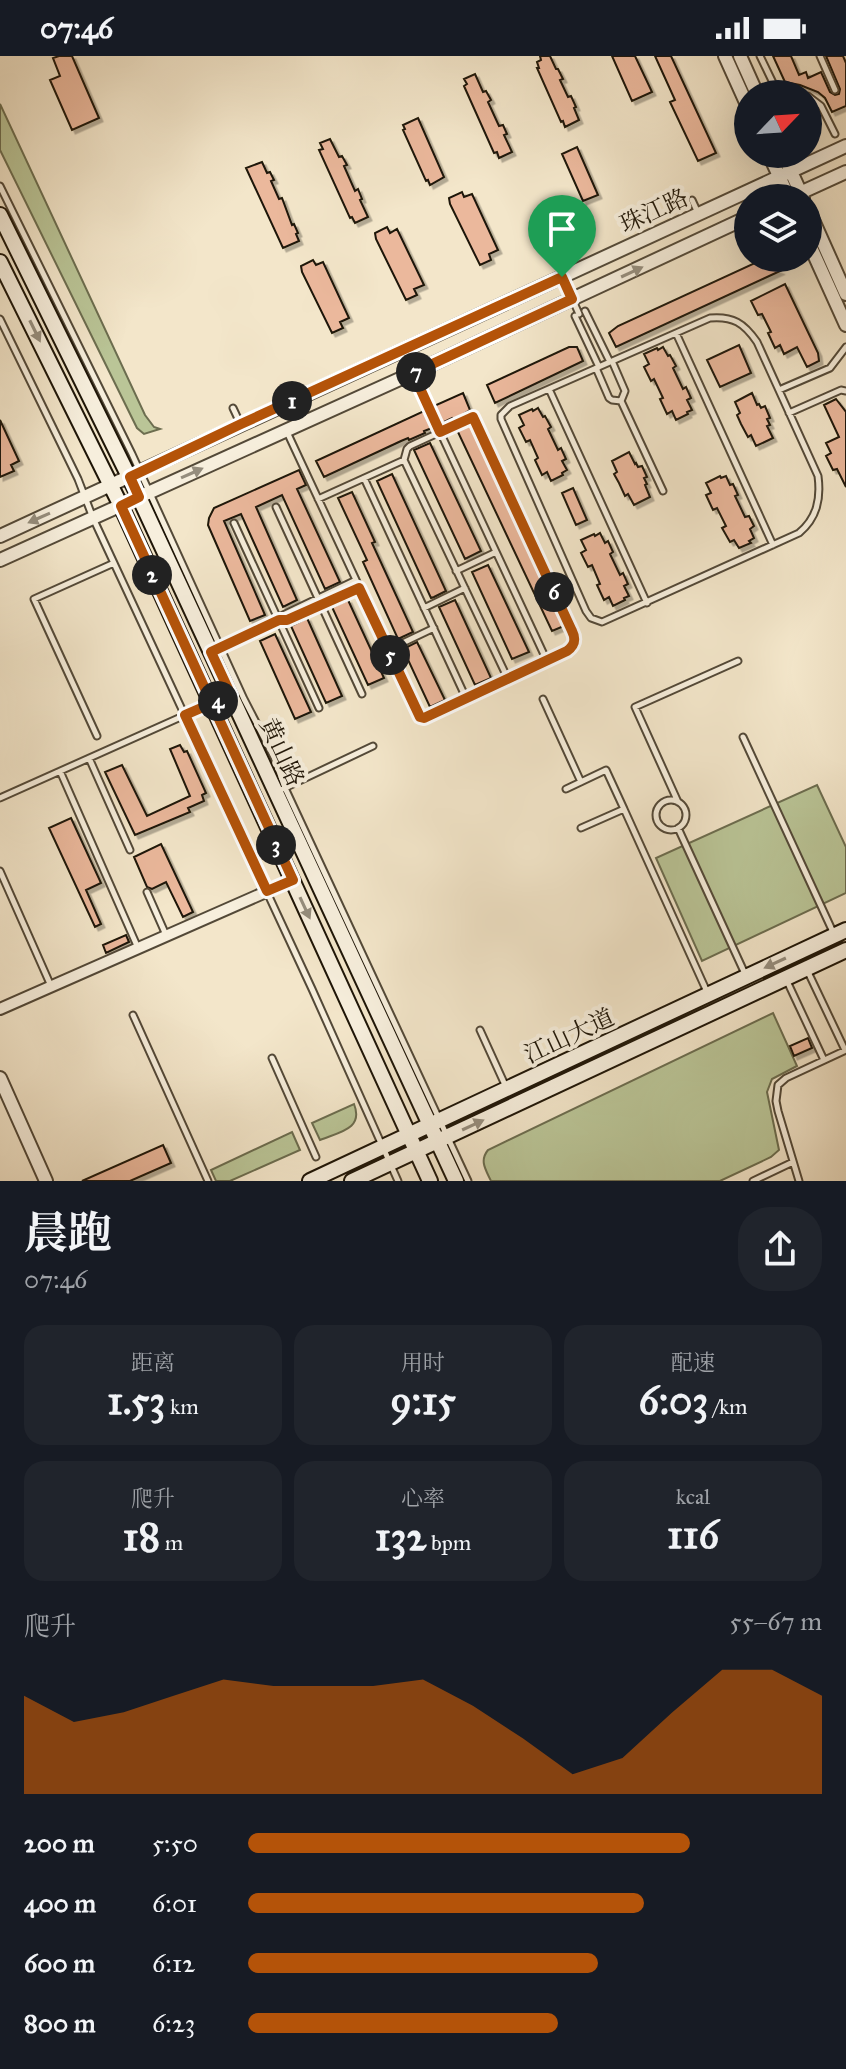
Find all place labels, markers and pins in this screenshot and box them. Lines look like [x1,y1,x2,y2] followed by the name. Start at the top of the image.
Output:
[528,195,596,277] pin
[396,352,436,392] pin: 7
[272,381,312,421] pin: 1
[132,555,172,595] pin: 2
[534,572,574,612] pin: 6
[370,635,410,675] pin: 5
[198,681,238,721] pin: 4
[256,825,296,865] pin: 3

